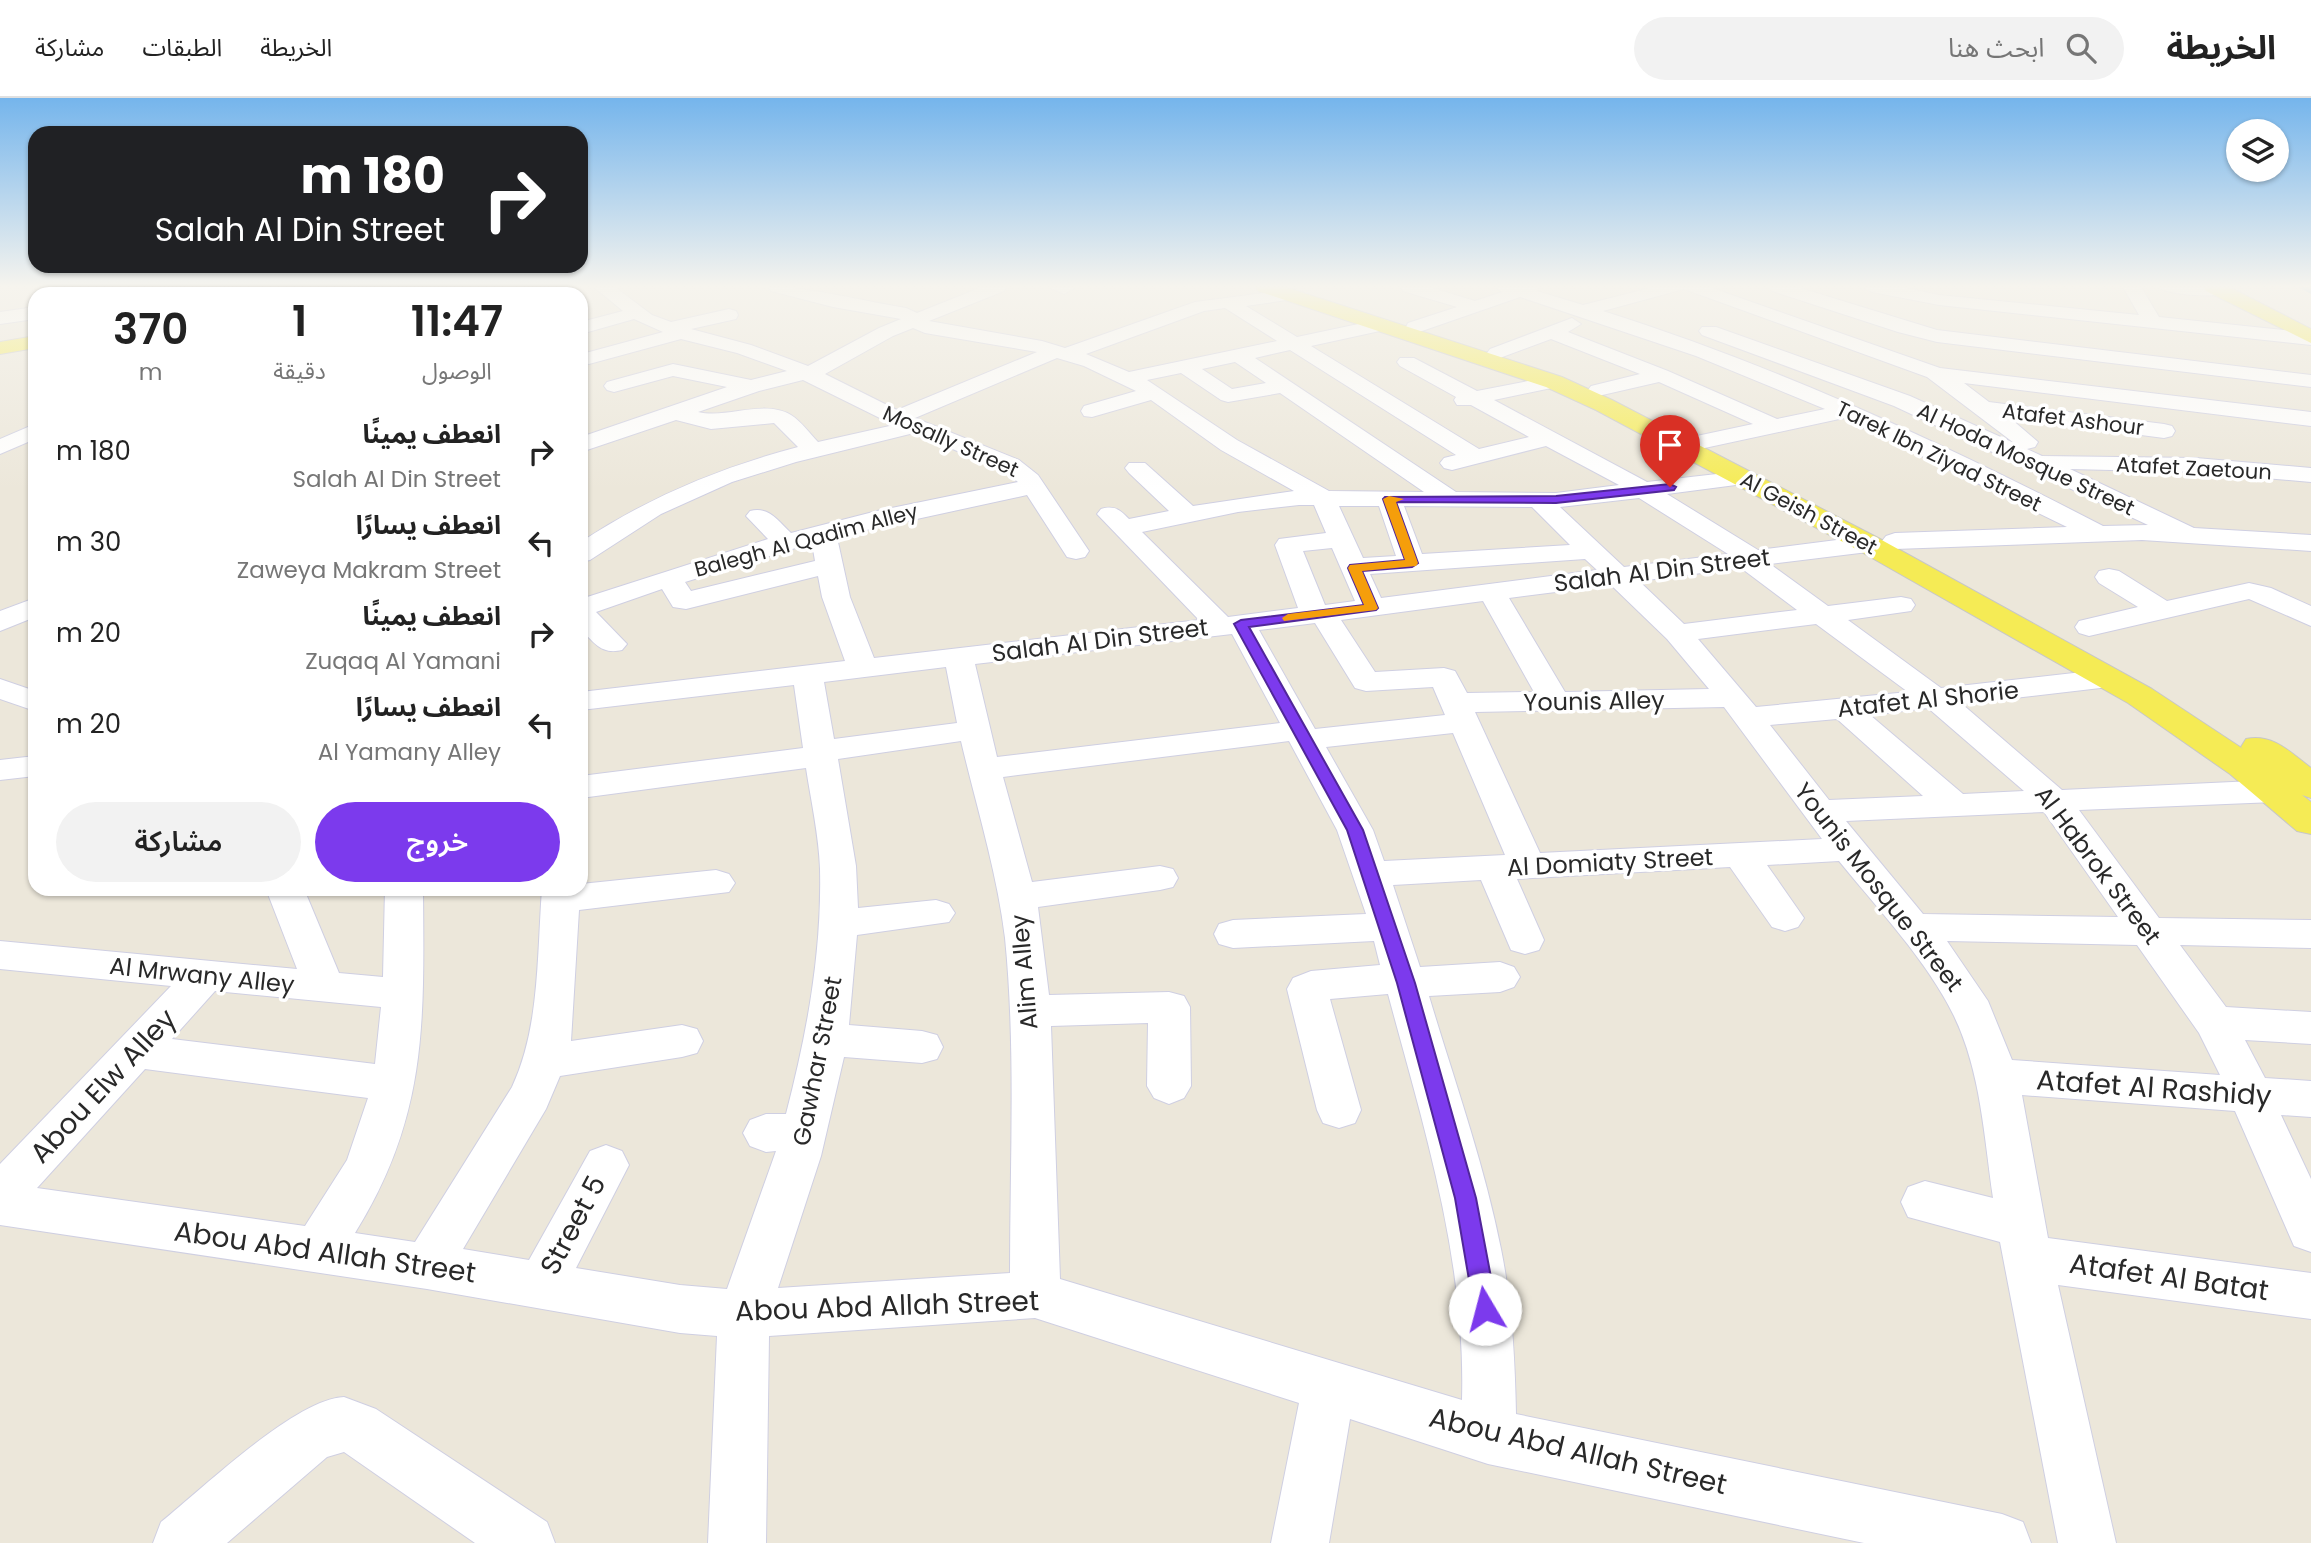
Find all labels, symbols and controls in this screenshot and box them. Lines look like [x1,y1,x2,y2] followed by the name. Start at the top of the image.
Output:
[1634,17,2124,80] search box
[2166,24,2276,71] text: الخريطة
[2062,29,2100,67] icon: search
[1948,30,2044,66] text: ابحث هنا
[35,31,104,64] text: مشاركة
[142,31,222,64] text: الطبقات
[260,31,332,64] text: الخريطة
[2226,119,2289,182] map controls
[2226,119,2289,182] button: layers
[301,142,445,210] text: 180 m
[469,154,560,245] icon: right
[155,207,445,252] text: Salah Al Din Street
[292,292,307,351] text: 1
[411,292,503,351] text: 11:47
[113,300,188,359] text: 370
[273,355,326,387] text: دقيقة
[422,355,492,387] text: الوصول
[139,356,163,388] text: m
[1831,394,2047,518] street label: Tarek Ibn Ziyad Street
[1912,396,2140,522] street label: Al Hoda Mosque Street
[2001,396,2146,442] street label: Atafet Ashour
[878,398,1024,484] street label: Mosally Street
[1640,415,1700,487] pin
[363,416,501,452] text: انعطف يمينًا
[1651,426,1689,464] icon: arrive
[56,433,131,469] text: 180 m
[522,433,560,471] icon: right
[2115,449,2273,487] street label: Atafet Zaetoun
[292,463,501,495] text: Salah Al Din Street
[1736,465,1882,561] street label: Al Geish Street
[691,496,921,584] street label: Balegh Al Qadim Alley
[356,507,501,543] text: انعطف يسارًا
[56,524,121,560] text: 30 m
[522,524,560,562] icon: left
[1552,540,1772,600] street label: Salah Al Din Street
[237,554,501,586] text: Zaweya Makram Street
[363,598,501,634] text: انعطف يمينًا
[990,610,1210,670] street label: Salah Al Din Street
[56,615,121,651] text: 20 m
[522,615,560,653] icon: right
[305,645,501,677] text: Zuqaq Al Yamani
[1836,673,2020,725] street label: Atafet Al Shorie
[1523,683,1665,719] street label: Younis Alley
[356,689,501,725] text: انعطف يسارًا
[56,706,121,742] text: 20 m
[522,706,560,744] icon: left
[318,736,501,768] text: Al Yamany Alley
[1787,776,1971,998] street label: Younis Mosque Street
[2027,779,2169,951] street label: Al Habrok Street
[56,802,301,882] button: مشاركة
[315,802,560,882] button: خروج
[1506,840,1714,884] street label: Al Domiaty Street
[1002,913,1045,1031] street label: Alim Alley
[108,949,297,1001] street label: Al Mrwany Alley
[784,974,850,1148] street label: Gawhar Street
[21,1000,185,1172] street label: Abou Elw Alley
[2035,1060,2273,1116] street label: Atafet Al Rashidy
[531,1169,615,1281] street label: Street 5
[172,1212,478,1292] street label: Abou Abd Allah Street
[2067,1244,2271,1310] street label: Atafet Al Batat
[1448,1272,1522,1346] position arrow
[734,1281,1040,1331] street label: Abou Abd Allah Street
[1425,1398,1731,1504] street label: Abou Abd Allah Street

